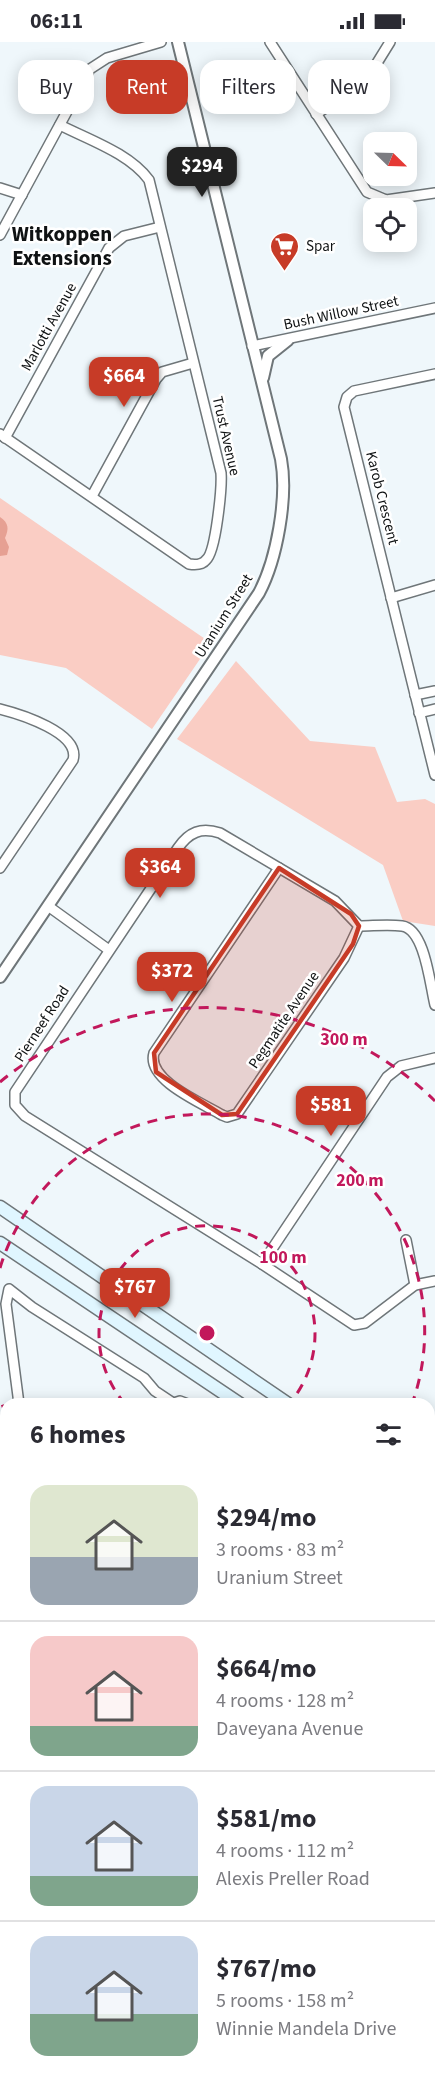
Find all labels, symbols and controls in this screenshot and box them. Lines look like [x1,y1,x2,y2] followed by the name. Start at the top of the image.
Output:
[30,5,83,37] text: 06:11
[18,60,94,114] chip: Buy
[106,60,188,114] chip: Rent
[200,60,296,114] chip: Filters
[308,60,390,114] chip: New
[363,132,417,186] north arrow
[363,132,417,252] map controls
[166,147,238,198] pin: $294
[181,152,223,180] text: $294
[363,198,417,252] button: locate
[12,219,112,273] district label: Witkoppen Extensions
[269,230,301,272] supermarket icon: Spar
[306,236,336,257] place label: Spar
[16,279,82,375] street label: Marlotti Avenue
[282,291,400,335] street label: Bush Willow Street
[88,357,160,408] pin: $664
[103,362,145,390] text: $664
[207,394,245,478] street label: Trust Avenue
[360,449,404,547] street label: Karob Crescent
[190,570,258,662] street label: Uranium Street
[124,848,196,899] pin: $364
[139,853,181,881] text: $364
[136,952,208,1003] pin: $372
[151,957,193,985] text: $372
[244,967,324,1073] street label: Pegmatite Avenue
[9,982,75,1066] street label: Pierneef Road
[320,1027,368,1052] text: 300 m
[295,1086,367,1137] pin: $581
[310,1091,352,1119] text: $581
[336,1168,384,1193] text: 200 m
[259,1245,307,1270] text: 100 m
[99,1268,171,1319] pin: $767
[114,1273,156,1301] text: $767
[197,1323,217,1343] centre of rings
[30,1416,125,1453] text: 6 homes
[372,1418,405,1451] icon: filters
[216,1499,316,1536] text: $294/mo
[78,1509,150,1581] icon: home
[216,1536,344,1564] text: 3 rooms · 83 m²
[216,1564,343,1592] text: Uranium Street
[216,1650,316,1687] text: $664/mo
[78,1660,150,1732] icon: home
[216,1687,354,1715] text: 4 rooms · 128 m²
[216,1715,363,1743] text: Daveyana Avenue
[216,1800,316,1837] text: $581/mo
[78,1810,150,1882] icon: home
[216,1837,354,1865] text: 4 rooms · 112 m²
[216,1865,370,1893] text: Alexis Preller Road
[216,1950,316,1987] text: $767/mo
[78,1960,150,2032] icon: home
[216,1987,354,2015] text: 5 rooms · 158 m²
[216,2015,396,2043] text: Winnie Mandela Drive

